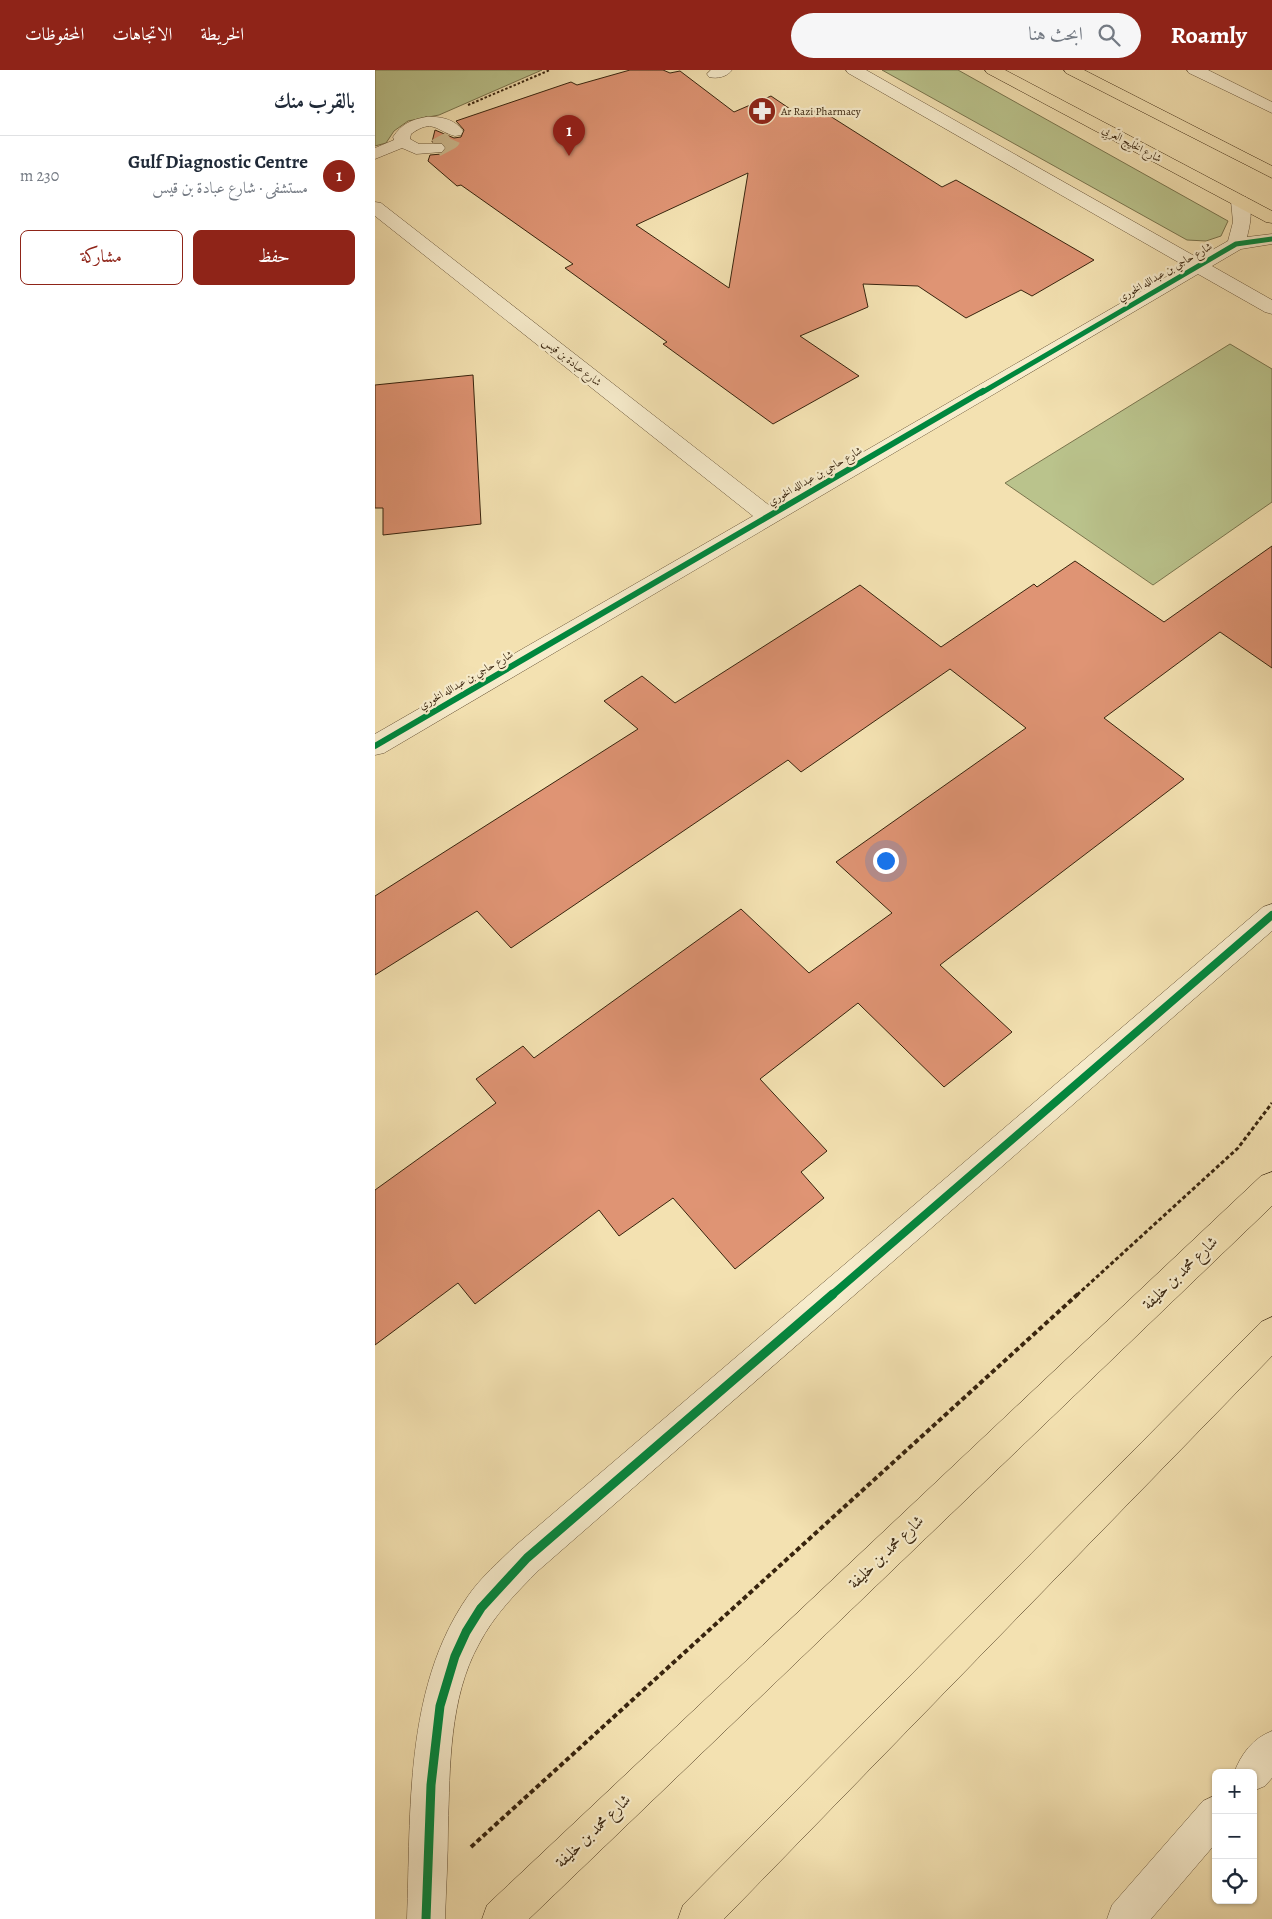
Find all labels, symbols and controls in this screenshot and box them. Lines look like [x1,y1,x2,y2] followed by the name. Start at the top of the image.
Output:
[791,13,1141,58] search box
[1171,19,1247,51] text: Roamly
[1028,21,1083,47] text: ابحث هنا
[1095,21,1123,49] icon: search
[25,22,84,46] text: المحفوظات
[112,22,172,46] text: الاتجاهات
[200,22,244,46] text: الخريطة
[274,87,355,115] text: بالقرب منك
[747,96,777,126] pharmacy icon: Ar Razi Pharmacy
[780,104,861,119] place label: Ar Razi Pharmacy
[553,115,585,156] pin: 1
[1098,121,1165,169] street label: شارع الخَلِيج العَربِي
[128,149,308,175] text: Gulf Diagnostic Centre
[20,165,59,187] text: 230 m
[336,165,342,187] text: 1
[152,177,308,199] text: مستشفى · شارع عبادة بن قيس
[20,230,183,285] button: مشاركة
[193,230,355,285] button: حفظ
[1115,239,1216,307] street label: شارع حاجي بن عبدالله الخوري
[538,334,605,391] street label: شارع عبادة بن قيس
[765,443,866,511] street label: شارع حاجي بن عبدالله الخوري
[416,647,517,715] street label: شارع حاجي بن عبدالله الخوري
[873,848,899,874] your location
[1137,1231,1224,1316] street label: شارع محمد بن خليفة
[843,1510,930,1595] street label: شارع محمد بن خليفة
[1212,1769,1257,1904] map controls
[1212,1769,1257,1814] button: +
[550,1789,637,1874] street label: شارع محمد بن خليفة
[1212,1814,1257,1859] button: −
[1212,1859,1257,1904] button: locate

